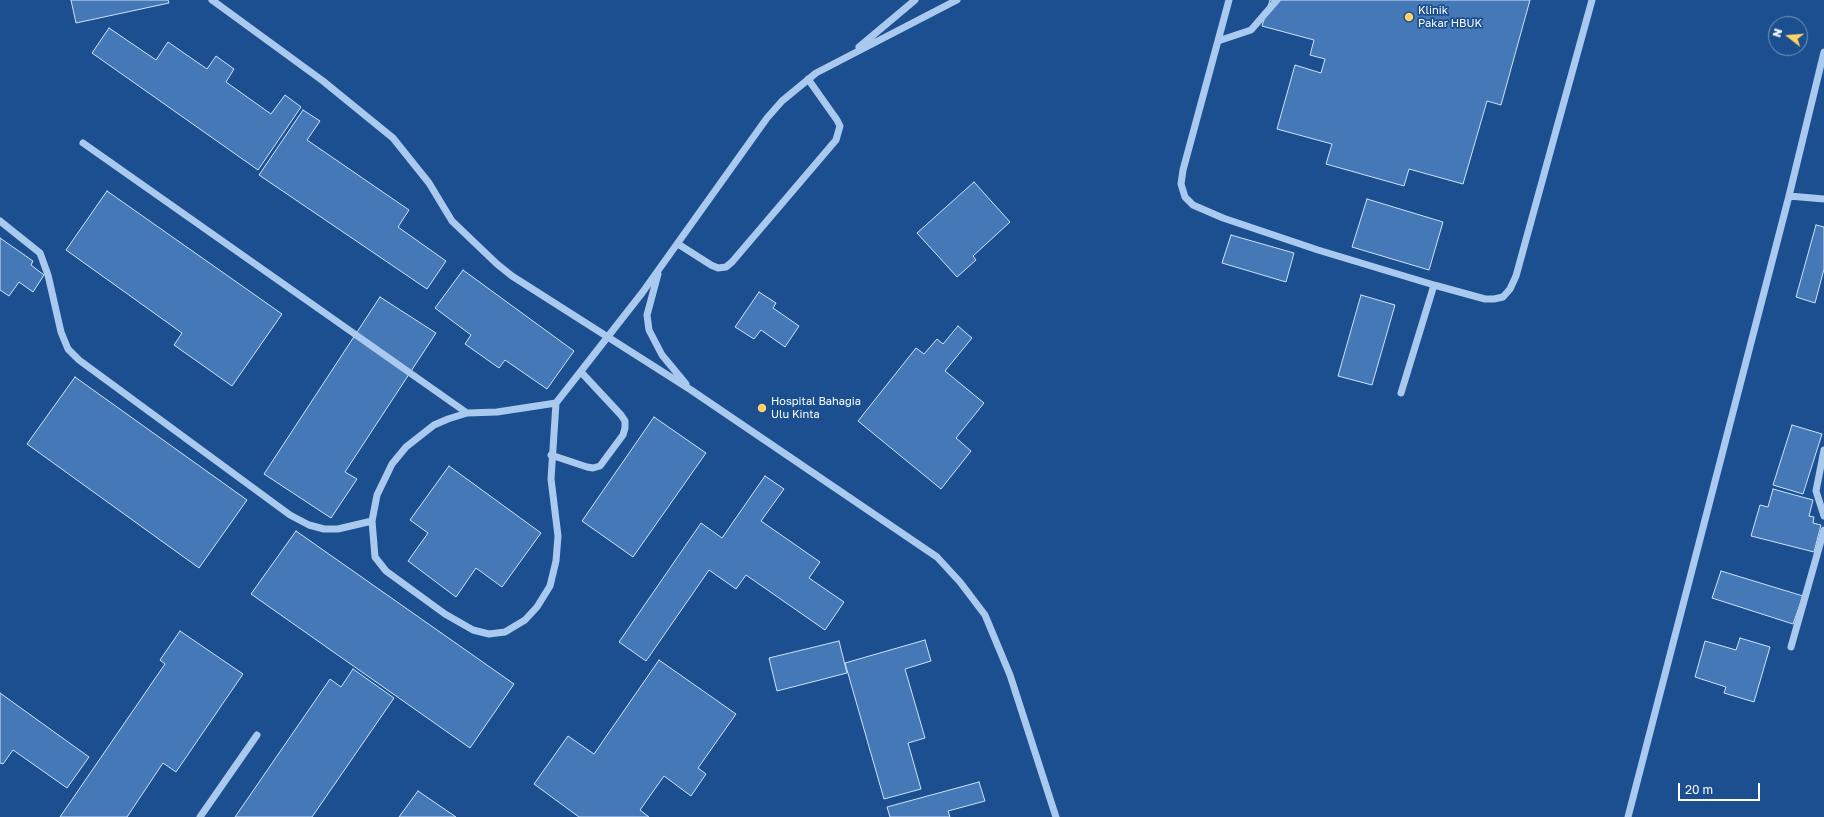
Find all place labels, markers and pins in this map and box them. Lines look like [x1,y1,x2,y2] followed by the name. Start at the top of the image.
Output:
[1418,4,1482,30] place label: Klinik Pakar HBUK
[1403,11,1415,23] marker: Klinik Pakar HBUK
[771,395,861,421] place label: Hospital Bahagia Ulu Kinta
[756,402,768,414] marker: Hospital Bahagia Ulu Kinta

